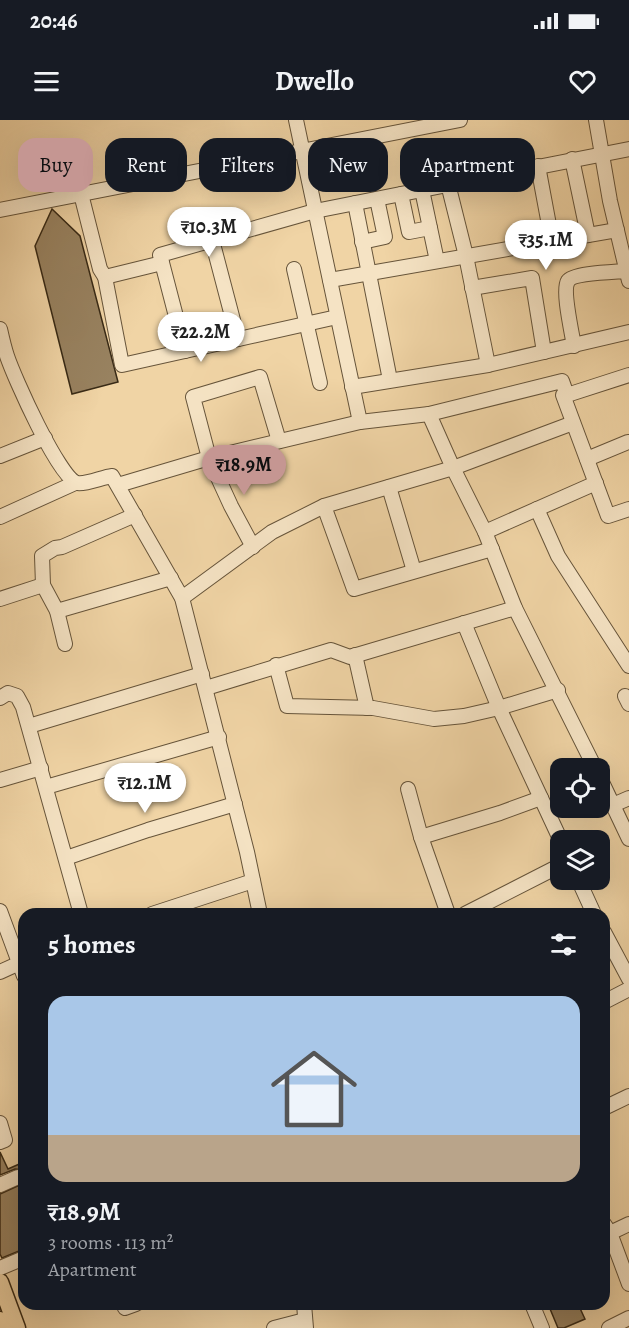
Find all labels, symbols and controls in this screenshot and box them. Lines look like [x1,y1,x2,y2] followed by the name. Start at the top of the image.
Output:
[30,6,78,36] text: 20:46
[275,63,354,99] text: Dwello
[30,65,63,98] icon: menu
[566,65,599,98] icon: heart
[18,138,93,192] chip: Buy
[105,138,187,192] chip: Rent
[199,138,296,192] chip: Filters
[308,138,388,192] chip: New
[400,138,535,192] chip: Apartment
[160,207,258,258] pin: ₹10.3M
[181,213,237,240] text: ₹10.3M
[497,220,595,271] pin: ₹35.1M
[519,226,573,253] text: ₹35.1M
[152,312,250,363] pin: ₹22.2M
[172,318,230,345] text: ₹22.2M
[195,445,293,496] pin: ₹18.9M
[216,451,272,478] text: ₹18.9M
[550,758,610,890] map controls
[550,758,610,818] button: locate
[96,763,194,814] pin: ₹12.1M
[118,769,172,796] text: ₹12.1M
[550,830,610,890] button: layers
[48,927,136,962] text: 5 homes
[547,928,580,961] icon: filters
[260,1035,368,1143] icon: home
[48,1194,121,1229] text: ₹18.9M
[48,1229,173,1256] text: 3 rooms · 113 m²
[48,1256,137,1283] text: Apartment

